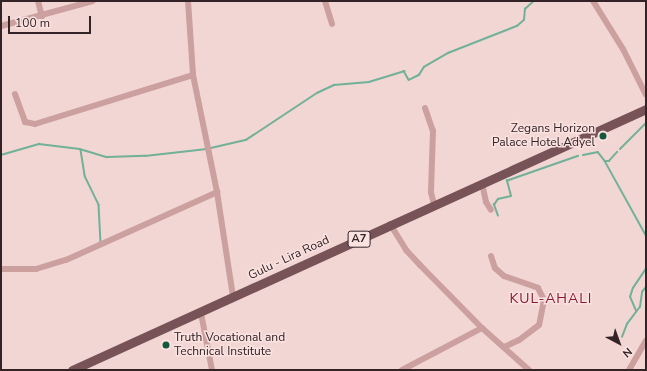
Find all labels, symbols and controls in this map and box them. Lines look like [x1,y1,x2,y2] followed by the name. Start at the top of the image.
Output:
[10,8,93,34] scale bar
[15,15,50,31] text: 100 m
[492,122,595,150] place label: Zegans Horizon Palace Hotel Adyel
[598,131,608,141] marker: Zegans Horizon Palace Hotel Adyel
[347,230,371,248] road number: A7
[246,233,332,283] street label: Gulu - Lira Road
[510,291,592,307] district label: KUL-AHALI
[599,323,639,363] north arrow
[174,331,285,359] place label: Truth Vocational and Technical Institute
[161,340,171,350] marker: Truth Vocational and Technical Institute
[619,344,635,361] text: N

